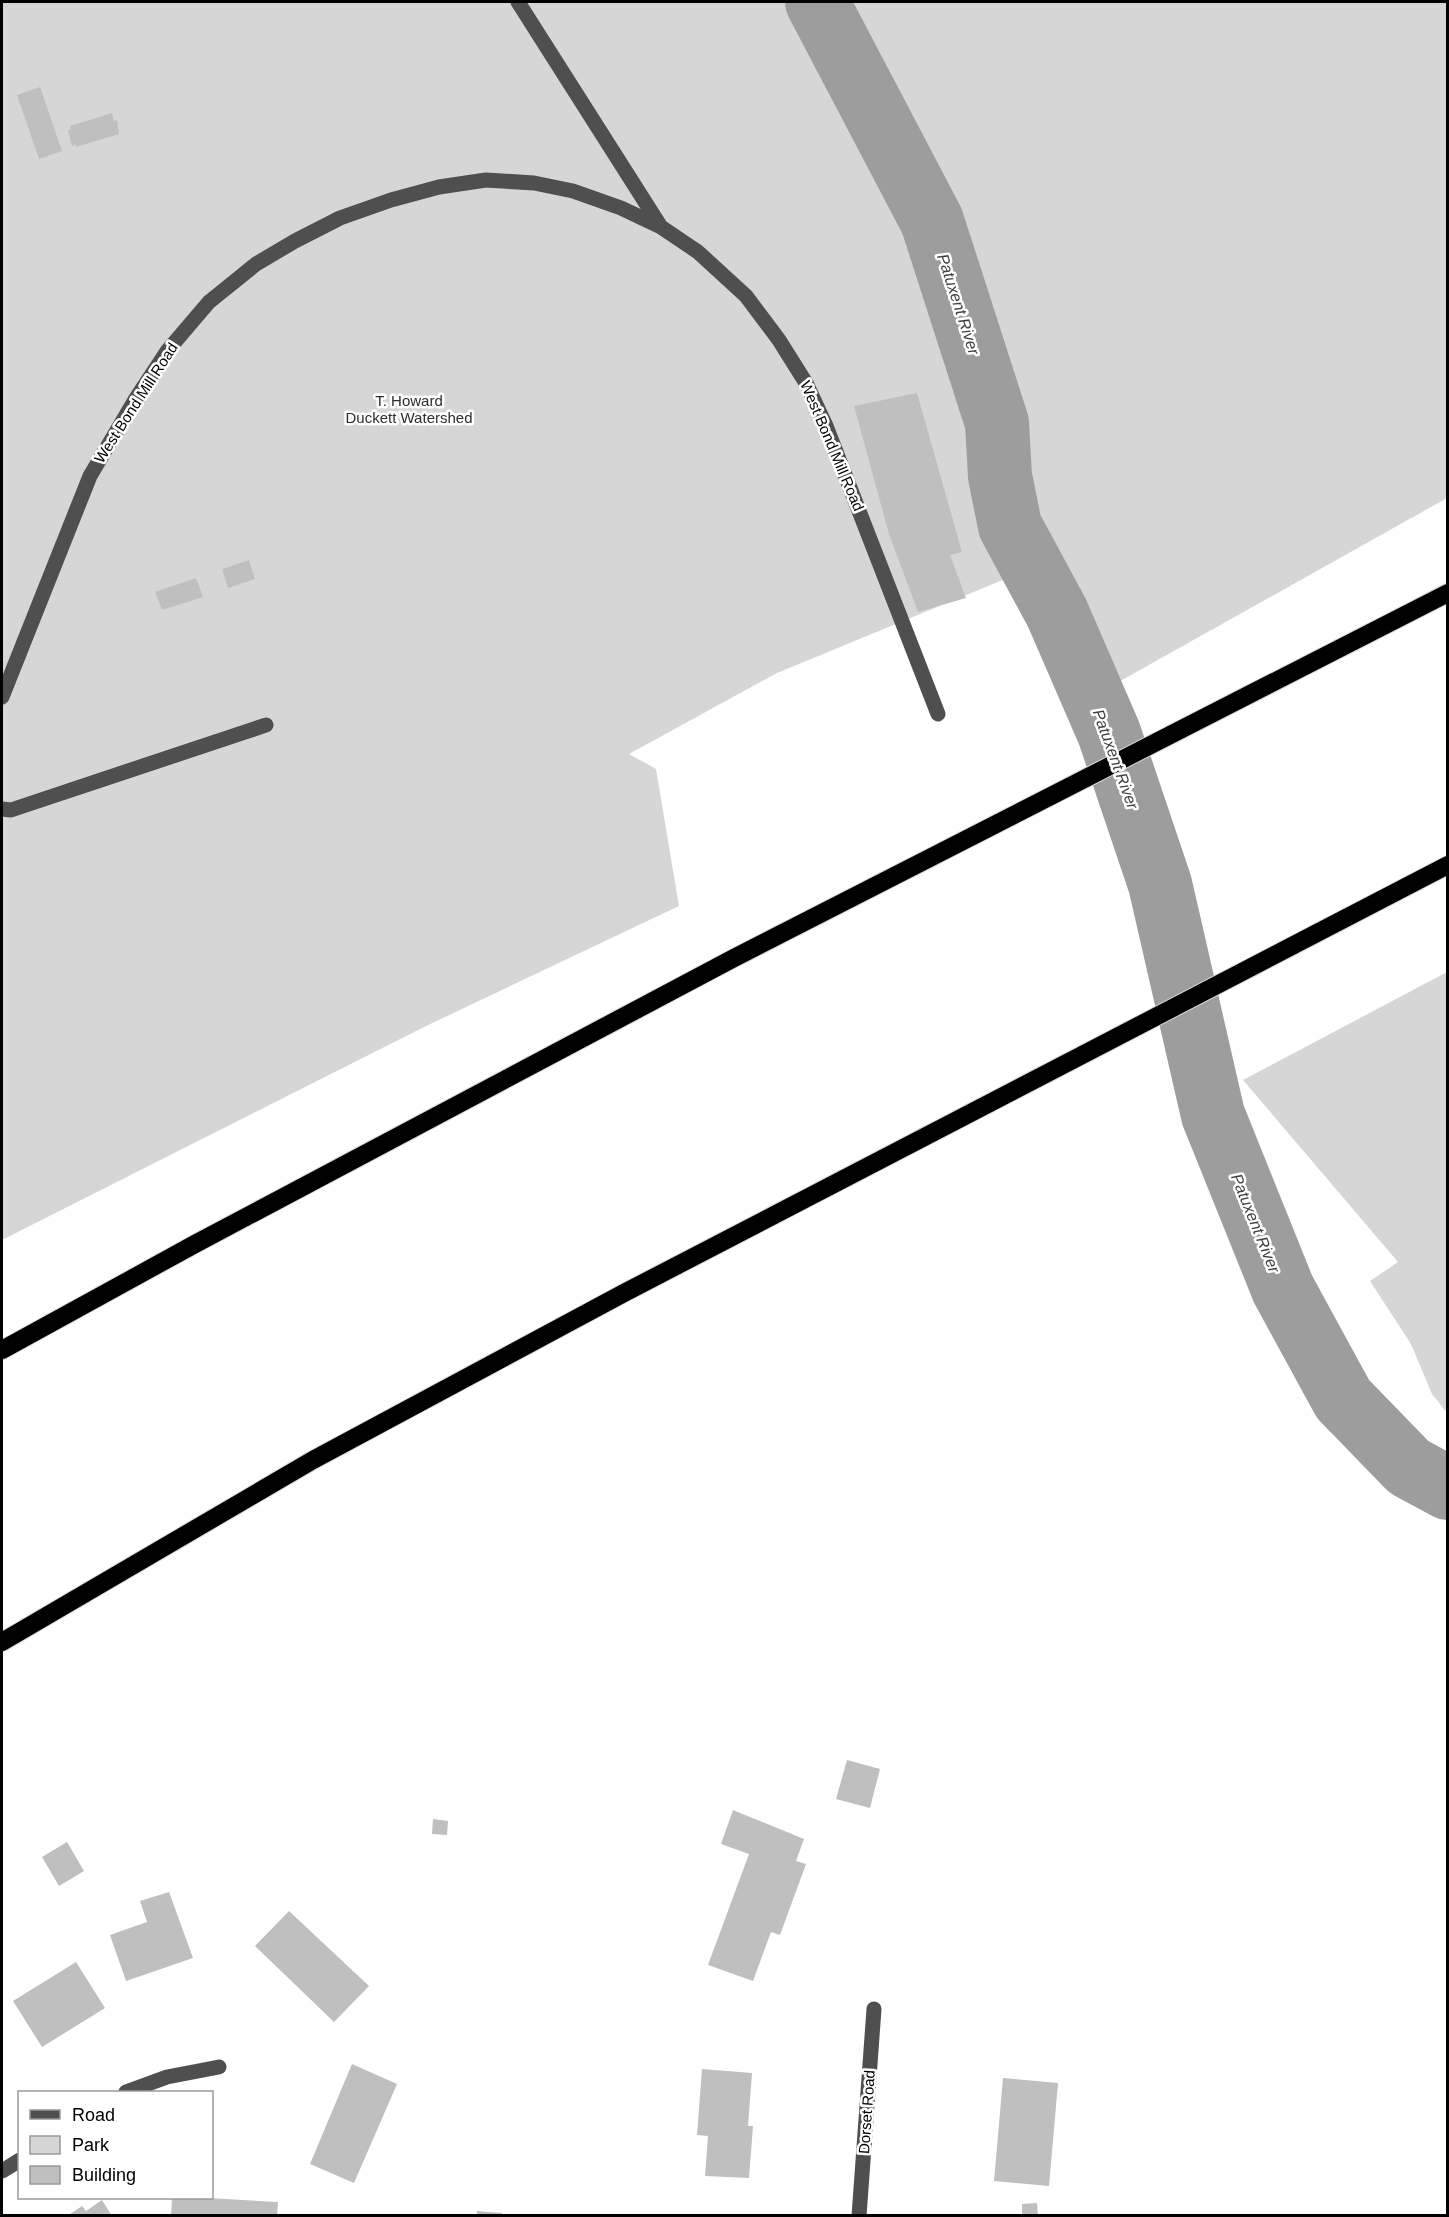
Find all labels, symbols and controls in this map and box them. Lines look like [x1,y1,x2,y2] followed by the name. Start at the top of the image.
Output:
[934,252,983,357] water label: Patuxent River
[90,339,181,466] street label: West Bond Mill Road
[797,378,868,513] street label: West Bond Mill Road
[346,392,473,426] park label: T. Howard Duckett Watershed
[1090,707,1142,812] water label: Patuxent River
[1228,1171,1283,1276] water label: Patuxent River
[855,2069,878,2155] street label: Dorset Road
[18,2091,213,2199] legend
[72,2105,115,2125] text: Road
[72,2135,110,2155] text: Park
[72,2165,136,2185] text: Building

